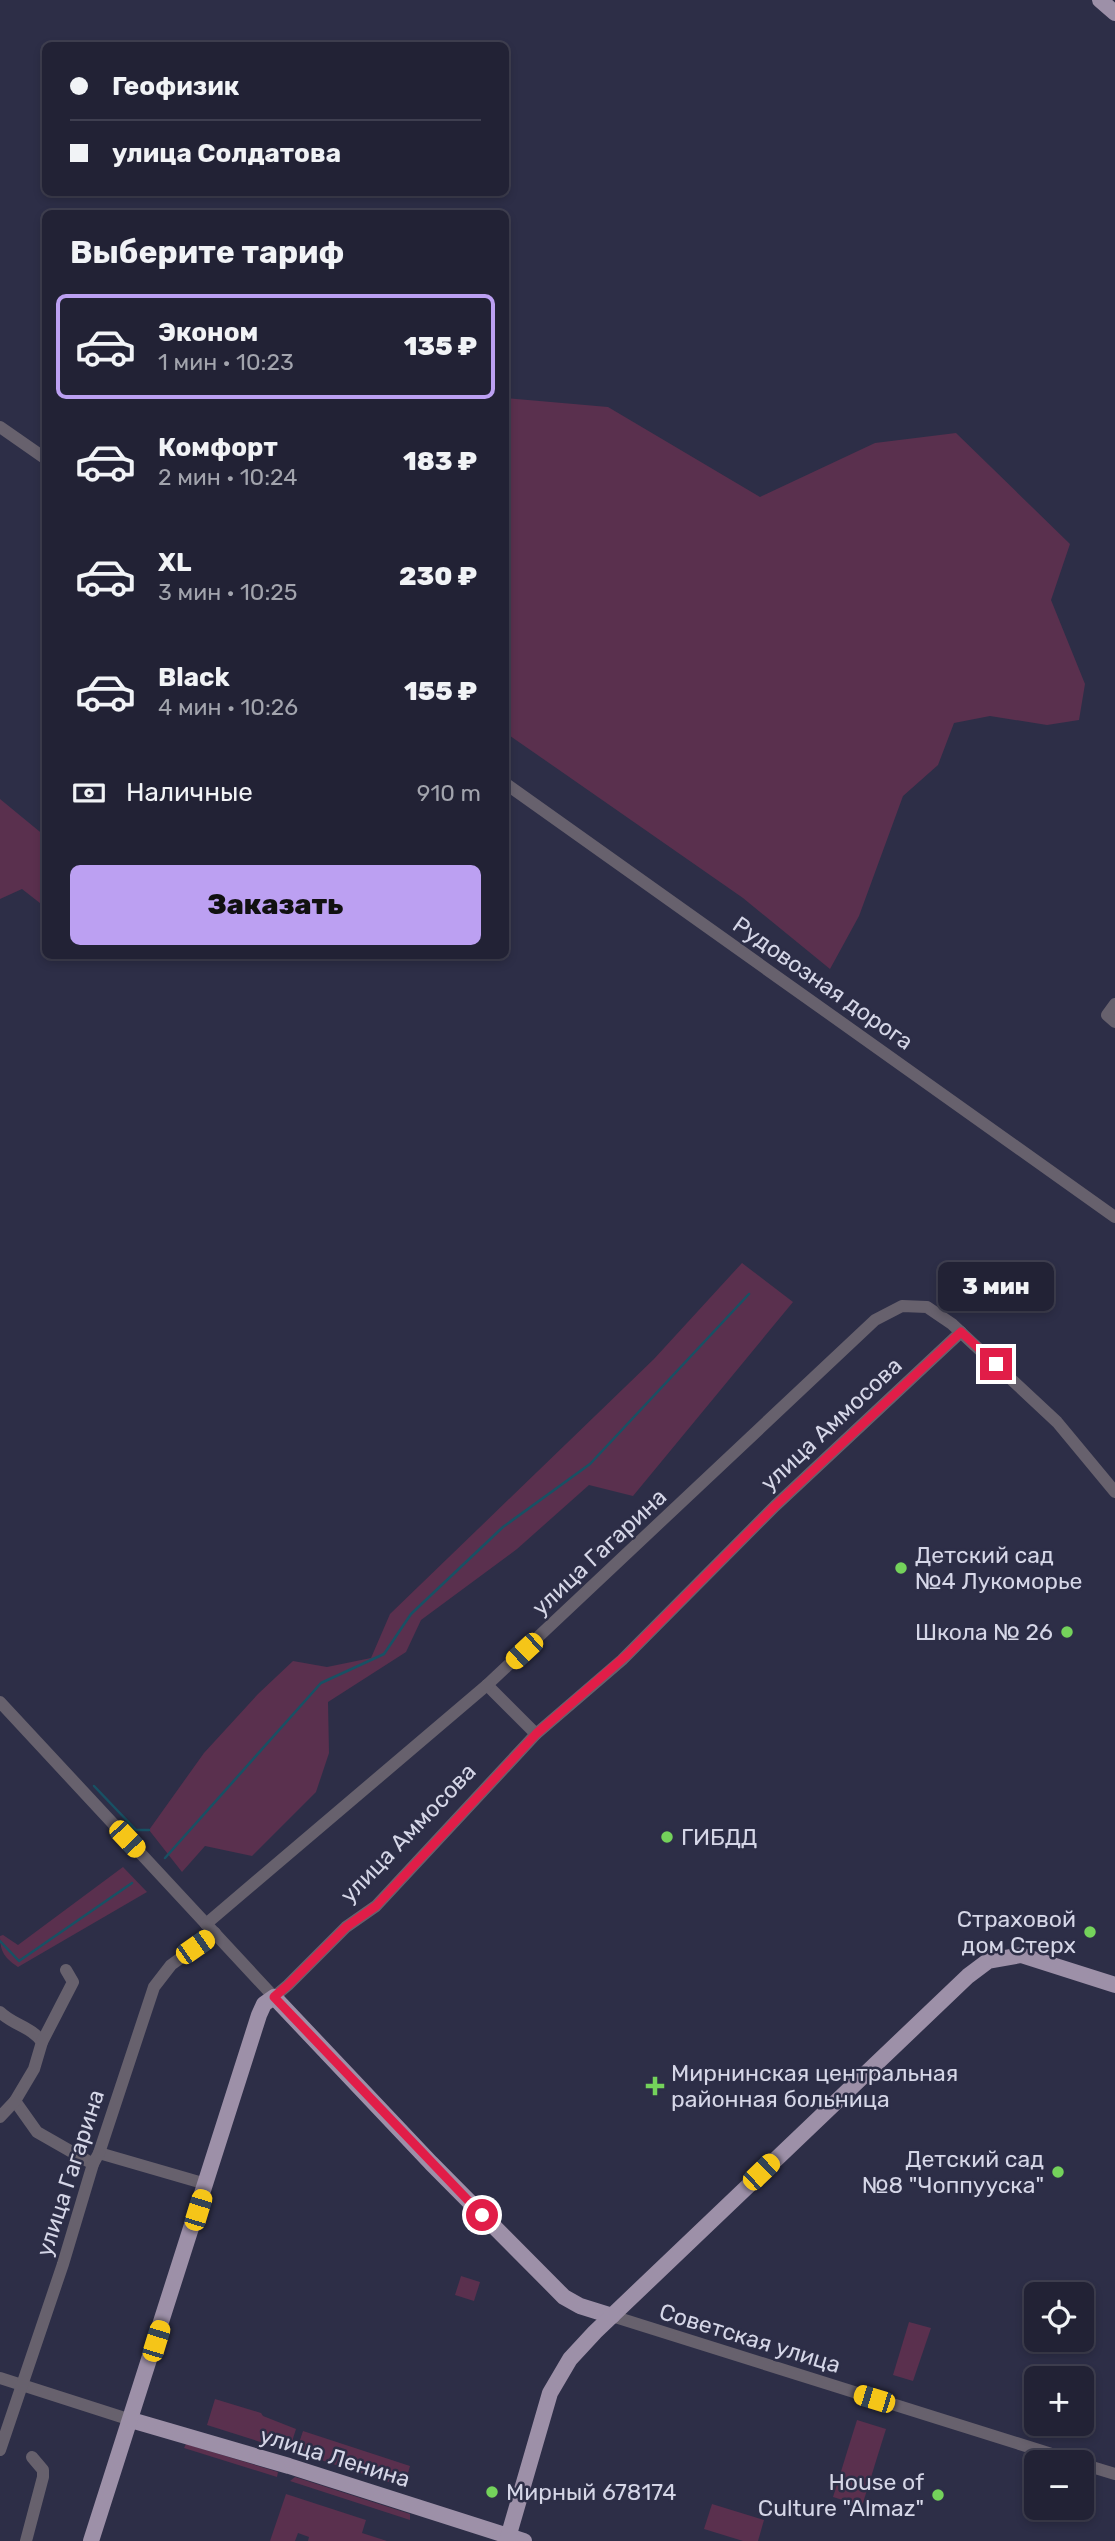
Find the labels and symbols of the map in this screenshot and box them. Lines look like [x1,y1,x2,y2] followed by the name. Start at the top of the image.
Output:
[727,910,919,1056] street label: Рудовозная дорога
[938,1262,1054,1312] callout: 3 мин
[980,1348,1012,1380] route end
[754,1351,908,1497] street label: улица Аммосова
[526,1483,672,1621] street label: улица Гагарина
[915,1541,1082,1595] place label: Детский сад №4 Лукоморье
[893,1560,909,1576] marker: Детский сад №4 Лукоморье
[915,1618,1053,1646] place label: Школа № 26
[1059,1624,1075,1640] marker: Школа № 26
[502,1629,547,1673] car
[334,1757,482,1909] street label: улица Аммосова
[105,1816,150,1862] car
[681,1823,757,1851] place label: ГИБДД
[659,1829,675,1845] marker: ГИБДД
[957,1905,1076,1959] place label: Страховой дом Стерх
[1082,1924,1098,1940] marker: Страховой дом Стерх
[172,1926,219,1968] car
[671,2059,958,2113] place label: Мирнинская центральная районная больница
[645,2076,665,2096] marker: Мирнинская центральная районная больница
[30,2086,110,2260] street label: улица Гагарина
[862,2145,1044,2199] place label: Детский сад №8 "Чоппууска"
[739,2150,784,2194] car
[1050,2164,1066,2180] marker: Детский сад №8 "Чоппууска"
[182,2187,215,2233] car
[466,2199,498,2231] route start
[656,2297,844,2379] street label: Советская улица
[140,2318,173,2364] car
[851,2383,898,2415] car
[257,2421,413,2493] street label: улица Ленина
[758,2468,924,2522] place label: House of Culture "Almaz"
[506,2478,677,2506] place label: Мирный 678174
[484,2484,500,2500] marker: Мирный 678174
[930,2487,946,2503] marker: House of Culture "Almaz"

